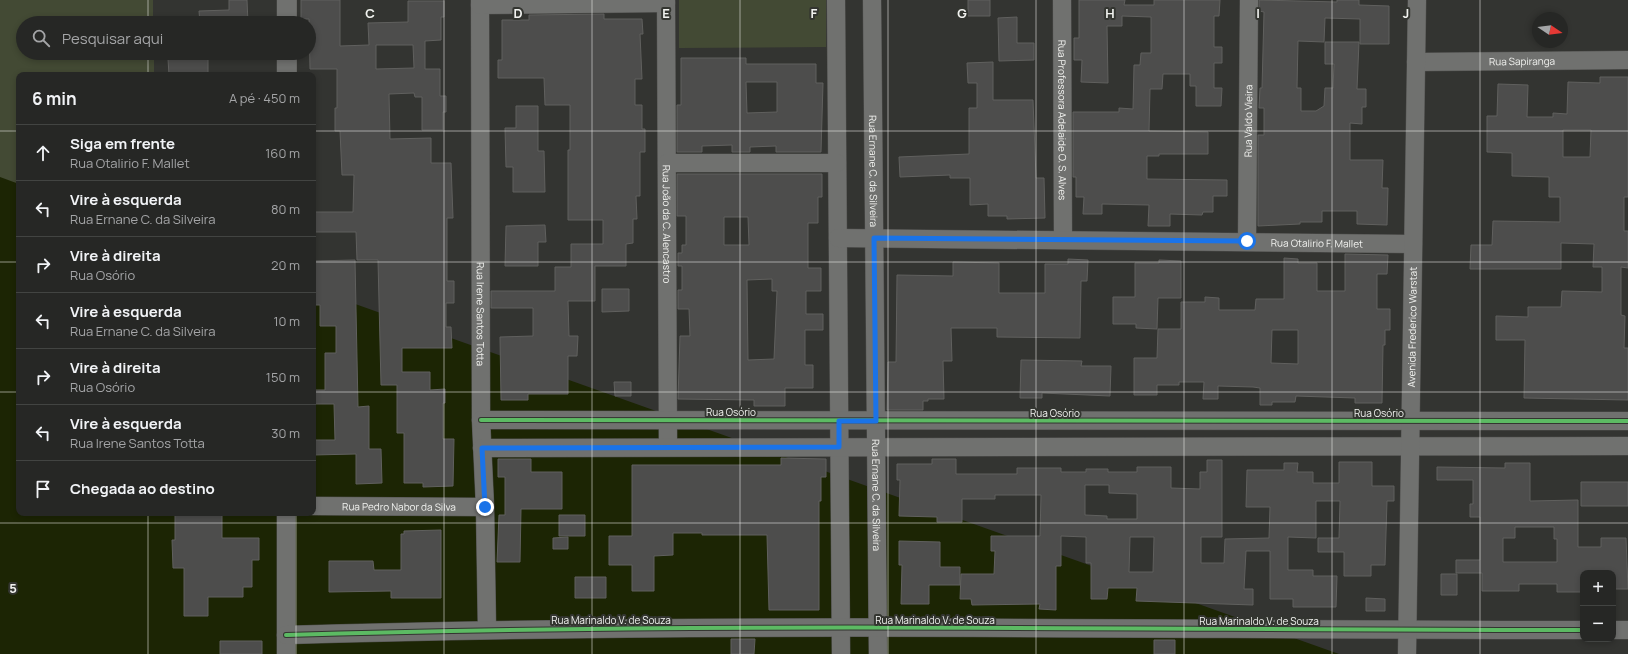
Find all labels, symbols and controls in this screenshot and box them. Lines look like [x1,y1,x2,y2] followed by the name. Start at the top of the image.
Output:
[365,4,375,22] text: C
[513,4,523,22] text: D
[662,4,670,22] text: E
[811,4,818,22] text: F
[957,4,967,22] text: G
[1105,4,1115,22] text: H
[1256,4,1260,22] text: I
[1403,4,1409,22] text: J
[1532,12,1568,48] north arrow
[16,16,316,60] search box
[30,27,52,49] icon: search
[62,28,163,49] text: Pesquisar aqui
[1055,40,1070,200] street label: Rua Professora Adelaide O. S. Alves
[1489,54,1555,68] street label: Rua Sapiranga
[1241,85,1255,157] street label: Rua Valdo Vieira
[32,87,77,110] text: 6 min
[229,89,300,107] text: A pé · 450 m
[866,115,881,227] street label: Rua Ernane C. da Silveira
[70,133,175,154] text: Siga em frente
[32,142,54,164] icon: ahead
[265,144,300,162] text: 160 m
[70,154,190,172] text: Rua Otalirio F. Mallet
[660,165,674,283] street label: Rua João da C. Alencastro
[70,189,182,210] text: Vire à esquerda
[32,198,54,220] icon: left
[271,200,300,218] text: 80 m
[70,210,215,228] text: Rua Ernane C. da Silveira
[1238,232,1256,250] route start
[1271,236,1363,250] street label: Rua Otalirio F. Mallet
[70,245,161,266] text: Vire à direita
[32,254,54,276] icon: right
[271,256,300,274] text: 20 m
[474,262,488,366] street label: Rua Irene Santos Totta
[70,266,135,284] text: Rua Osório
[1404,267,1420,387] street label: Avenida Frederico Warstat
[70,301,182,322] text: Vire à esquerda
[32,310,54,332] icon: left
[273,312,300,330] text: 10 m
[70,322,215,340] text: Rua Ernane C. da Silveira
[70,357,161,378] text: Vire à direita
[32,366,54,388] icon: right
[266,368,300,386] text: 150 m
[70,378,135,396] text: Rua Osório
[706,405,756,419] street label: Rua Osório
[1030,406,1080,420] street label: Rua Osório
[1354,406,1404,420] street label: Rua Osório
[70,413,182,434] text: Vire à esquerda
[32,422,54,444] icon: left
[271,424,300,442] text: 30 m
[70,434,205,452] text: Rua Irene Santos Totta
[869,439,884,551] street label: Rua Ernane C. da Silveira
[32,478,54,500] icon: arrive
[70,478,215,499] text: Chegada ao destino
[476,498,494,516] route end
[342,499,456,514] street label: Rua Pedro Nabor da Silva
[1580,570,1616,642] map controls
[1580,570,1616,606] button: +
[9,579,17,597] text: 5
[1580,606,1616,642] button: −
[551,613,671,627] street label: Rua Marinaldo V. de Souza
[875,613,995,627] street label: Rua Marinaldo V. de Souza
[1199,614,1319,628] street label: Rua Marinaldo V. de Souza

